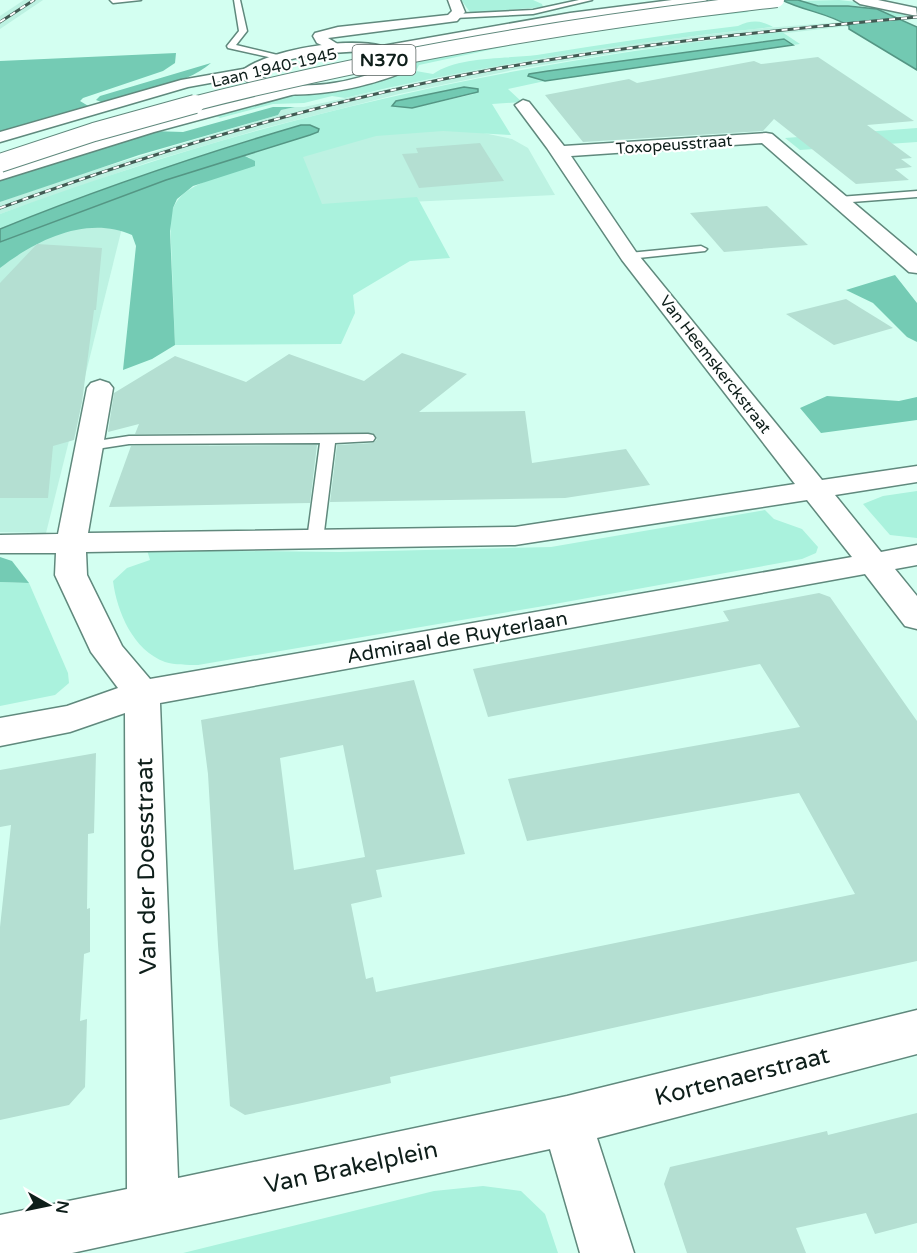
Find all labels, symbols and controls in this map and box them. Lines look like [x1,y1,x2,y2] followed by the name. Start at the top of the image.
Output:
[210,44,339,92] street label: Laan 1940-1945
[352,45,416,75] road number: N370
[615,131,733,159] street label: Toxopeusstraat
[655,292,775,438] street label: Van Heemskerckstraat
[345,607,569,669] street label: Admiraal de Ruyterlaan
[130,757,163,975] street label: Van der Doesstraat
[652,1041,832,1112] street label: Kortenaerstraat
[262,1135,440,1200] street label: Van Brakelplein
[18,1175,78,1235] north arrow
[51,1199,73,1215] text: N

